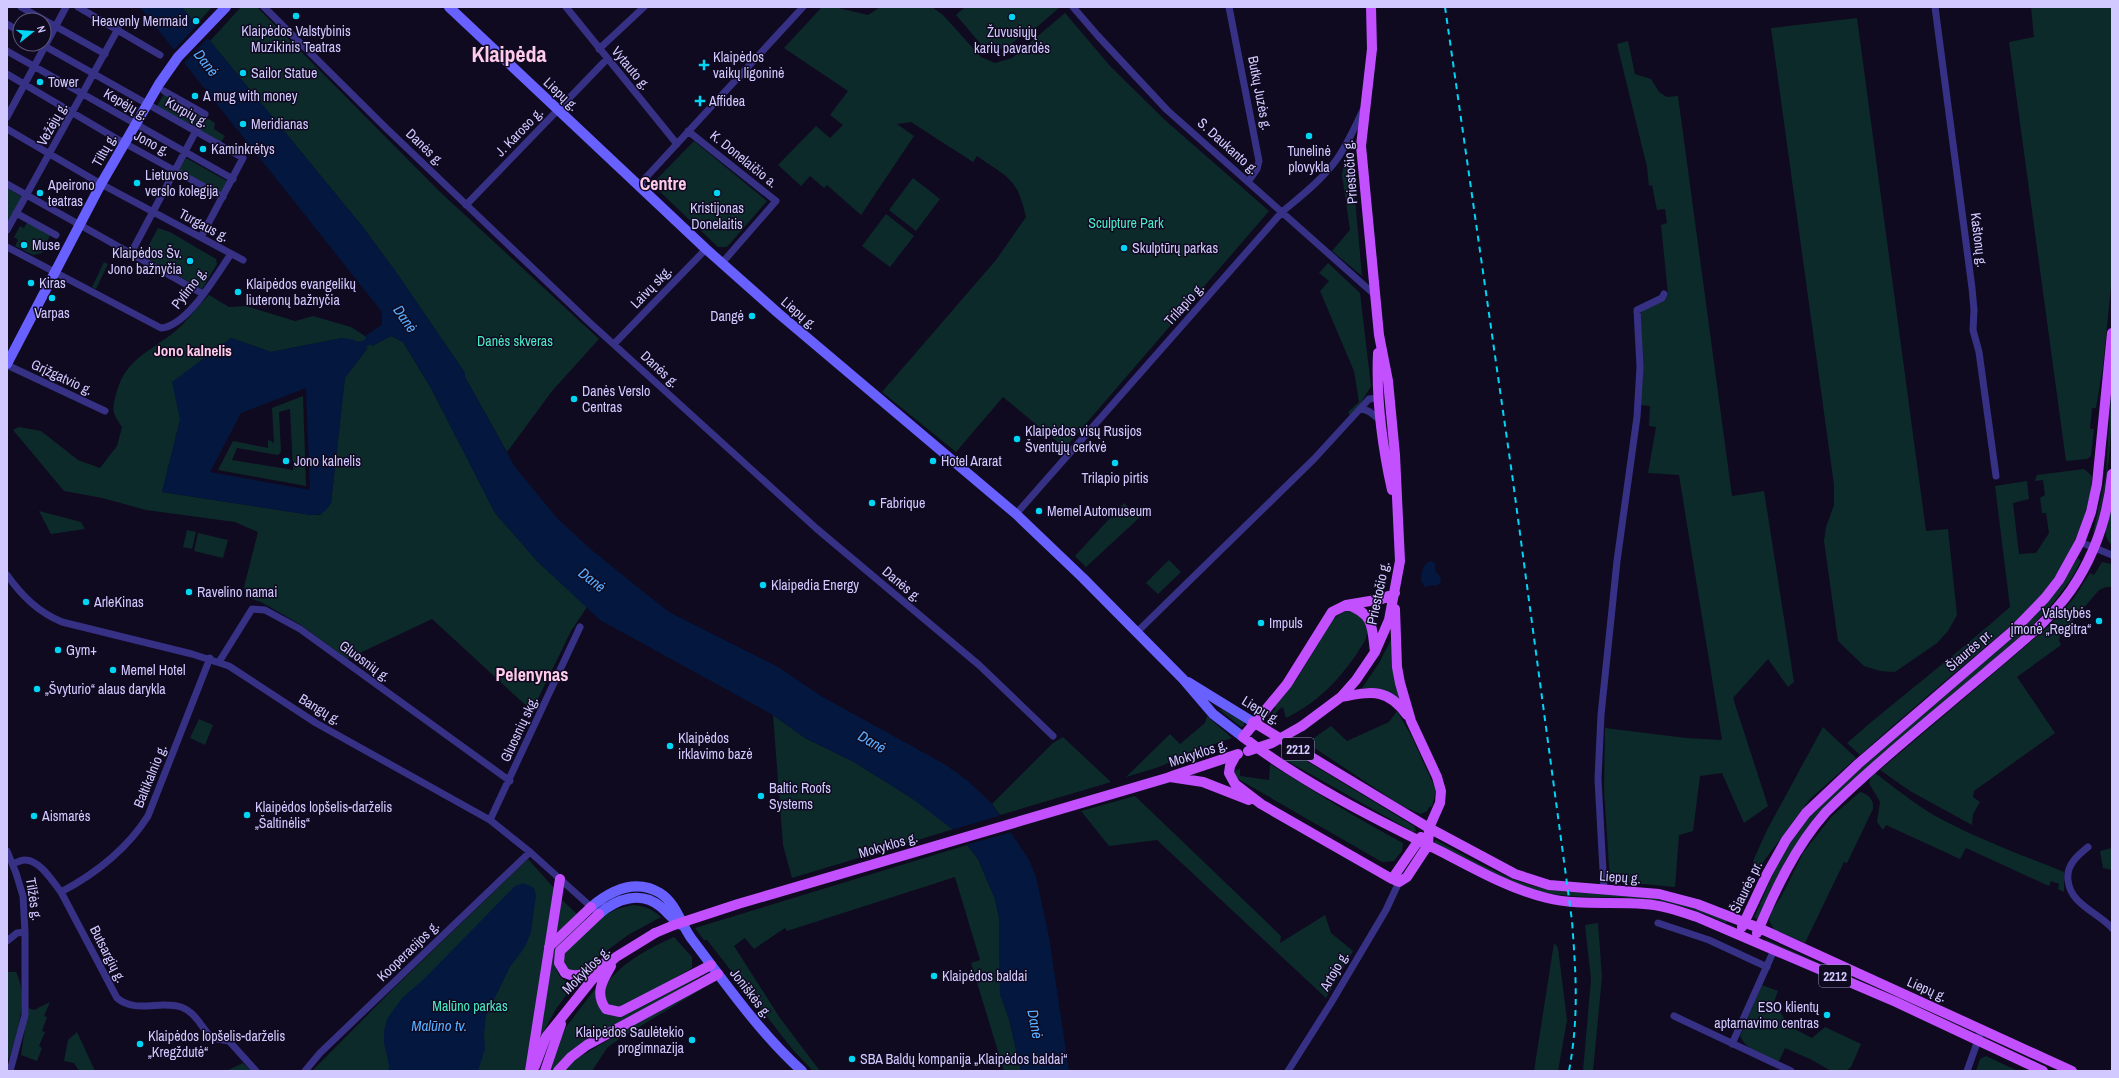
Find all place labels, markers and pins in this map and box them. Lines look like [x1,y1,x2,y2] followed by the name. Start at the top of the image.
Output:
[291,11,301,21] marker: Klaipėdos Valstybinis Muzikinis Teatras
[92,12,188,30] place label: Heavenly Mermaid
[1007,12,1017,22] marker: Žuvusiųjų karių pavardės
[191,16,201,26] marker: Heavenly Mermaid
[241,22,351,56] place label: Klaipėdos Valstybinis Muzikinis Teatras
[974,23,1050,57] place label: Žuvusiųjų karių pavardės
[713,48,784,82] place label: Klaipėdos vaikų ligoninė
[698,59,710,71] marker: Klaipėdos vaikų ligoninė
[251,64,317,82] place label: Sailor Statue
[238,68,248,78] marker: Sailor Statue
[48,73,79,91] place label: Tower
[35,77,45,87] marker: Tower
[202,87,298,105] place label: A mug with money
[190,91,200,101] marker: A mug with money
[708,92,746,110] place label: Affidea
[694,95,706,107] marker: Affidea
[251,115,309,133] place label: Meridianas
[238,119,248,129] marker: Meridianas
[1304,131,1314,141] marker: Tunelinė plovykla
[211,140,275,158] place label: Kaminkrėtys
[1287,142,1331,176] place label: Tunelinė plovykla
[198,144,208,154] marker: Kaminkrėtys
[145,166,219,200] place label: Lietuvos verslo kolegija
[47,176,95,210] place label: Apeirono teatras
[132,178,142,188] marker: Lietuvos verslo kolegija
[35,188,45,198] marker: Apeirono teatras
[712,188,722,198] marker: Kristijonas Donelaitis
[690,199,744,233] place label: Kristijonas Donelaitis
[32,236,60,254] place label: Muse
[1132,239,1218,257] place label: Skulptūrų parkas
[19,240,29,250] marker: Muse
[1119,243,1129,253] marker: Skulptūrų parkas
[108,244,183,278] place label: Klaipėdos Šv. Jono bažnyčia
[185,256,195,266] marker: Klaipėdos Šv. Jono bažnyčia
[39,274,66,292] place label: Kiras
[246,275,356,309] place label: Klaipėdos evangelikų liuteronų bažnyčia
[26,278,36,288] marker: Kiras
[233,287,243,297] marker: Klaipėdos evangelikų liuteronų bažnyčia
[47,293,57,303] marker: Varpas
[34,304,70,322] place label: Varpas
[710,307,744,325] place label: Dangė
[747,311,757,321] marker: Dangė
[582,382,650,416] place label: Danės Verslo Centras
[569,394,579,404] marker: Danės Verslo Centras
[1025,422,1142,456] place label: Klaipėdos visų Rusijos Šventųjų cerkvė
[1012,434,1022,444] marker: Klaipėdos visų Rusijos Šventųjų cerkvė
[294,452,361,470] place label: Jono kalnelis
[941,452,1002,470] place label: Hotel Ararat
[281,456,291,466] marker: Jono kalnelis
[928,456,938,466] marker: Hotel Ararat
[1110,458,1120,468] marker: Trilapio pirtis
[1081,469,1149,487] place label: Trilapio pirtis
[880,494,925,512] place label: Fabrique
[867,498,877,508] marker: Fabrique
[1047,502,1152,520] place label: Memel Automuseum
[1034,506,1044,516] marker: Memel Automuseum
[771,576,859,594] place label: Klaipedia Energy
[758,580,768,590] marker: Klaipedia Energy
[197,583,277,601] place label: Ravelino namai
[184,587,194,597] marker: Ravelino namai
[93,593,144,611] place label: ArleKinas
[81,597,91,607] marker: ArleKinas
[2011,604,2091,638] place label: Valstybės įmonė „Regitra“
[1269,614,1303,632] place label: Impuls
[2094,616,2104,626] marker: Valstybės įmonė „Regitra“
[1256,618,1266,628] marker: Impuls
[66,641,97,659] place label: Gym+
[53,645,63,655] marker: Gym+
[121,661,185,679] place label: Memel Hotel
[108,665,118,675] marker: Memel Hotel
[45,680,166,698] place label: „Švyturio“ alaus darykla
[32,684,42,694] marker: „Švyturio“ alaus darykla
[678,729,753,763] place label: Klaipėdos irklavimo bazė
[665,741,675,751] marker: Klaipėdos irklavimo bazė
[769,779,831,813] place label: Baltic Roofs Systems
[756,791,766,801] marker: Baltic Roofs Systems
[255,798,392,832] place label: Klaipėdos lopšelis-darželis „Šaltinėlis“
[41,807,91,825] place label: Aismarės
[242,810,252,820] marker: Klaipėdos lopšelis-darželis „Šaltinėlis“
[29,811,39,821] marker: Aismarės
[942,967,1028,985] place label: Klaipėdos baldai
[929,971,939,981] marker: Klaipėdos baldai
[1714,998,1820,1032] place label: ESO klientų aptarnavimo centras
[1822,1010,1832,1020] marker: ESO klientų aptarnavimo centras
[576,1023,685,1057] place label: Klaipėdos Saulėtekio progimnazija
[148,1027,285,1061] place label: Klaipėdos lopšelis-darželis „Kregždutė“
[687,1035,697,1045] marker: Klaipėdos Saulėtekio progimnazija
[135,1039,145,1049] marker: Klaipėdos lopšelis-darželis „Kregždutė“
[860,1050,1068,1068] place label: SBA Baldų kompanija „Klaipėdos baldai“
[847,1054,857,1064] marker: SBA Baldų kompanija „Klaipėdos baldai“

